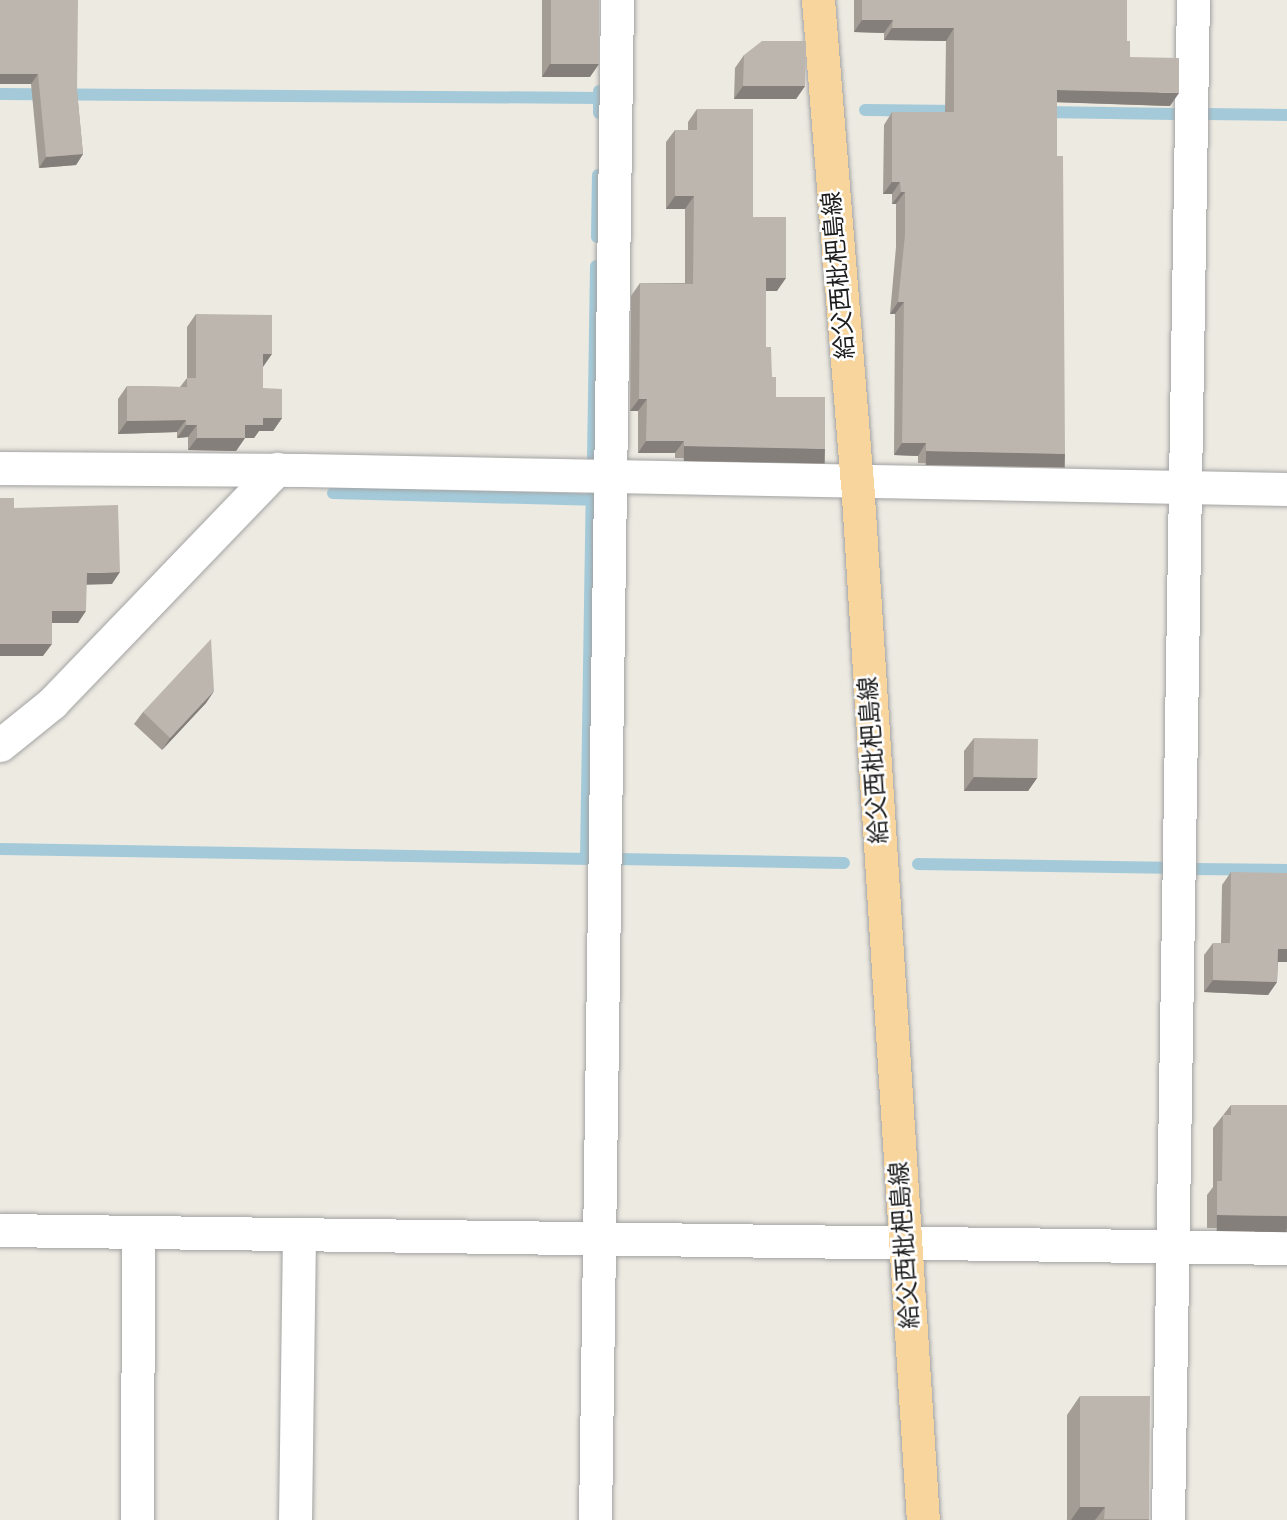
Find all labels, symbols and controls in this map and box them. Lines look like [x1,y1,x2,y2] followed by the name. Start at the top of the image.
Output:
[818,190,862,360] street label: 給父西枇杷島線
[855,675,895,845] street label: 給父西枇杷島線
[886,1160,926,1330] street label: 給父西枇杷島線

